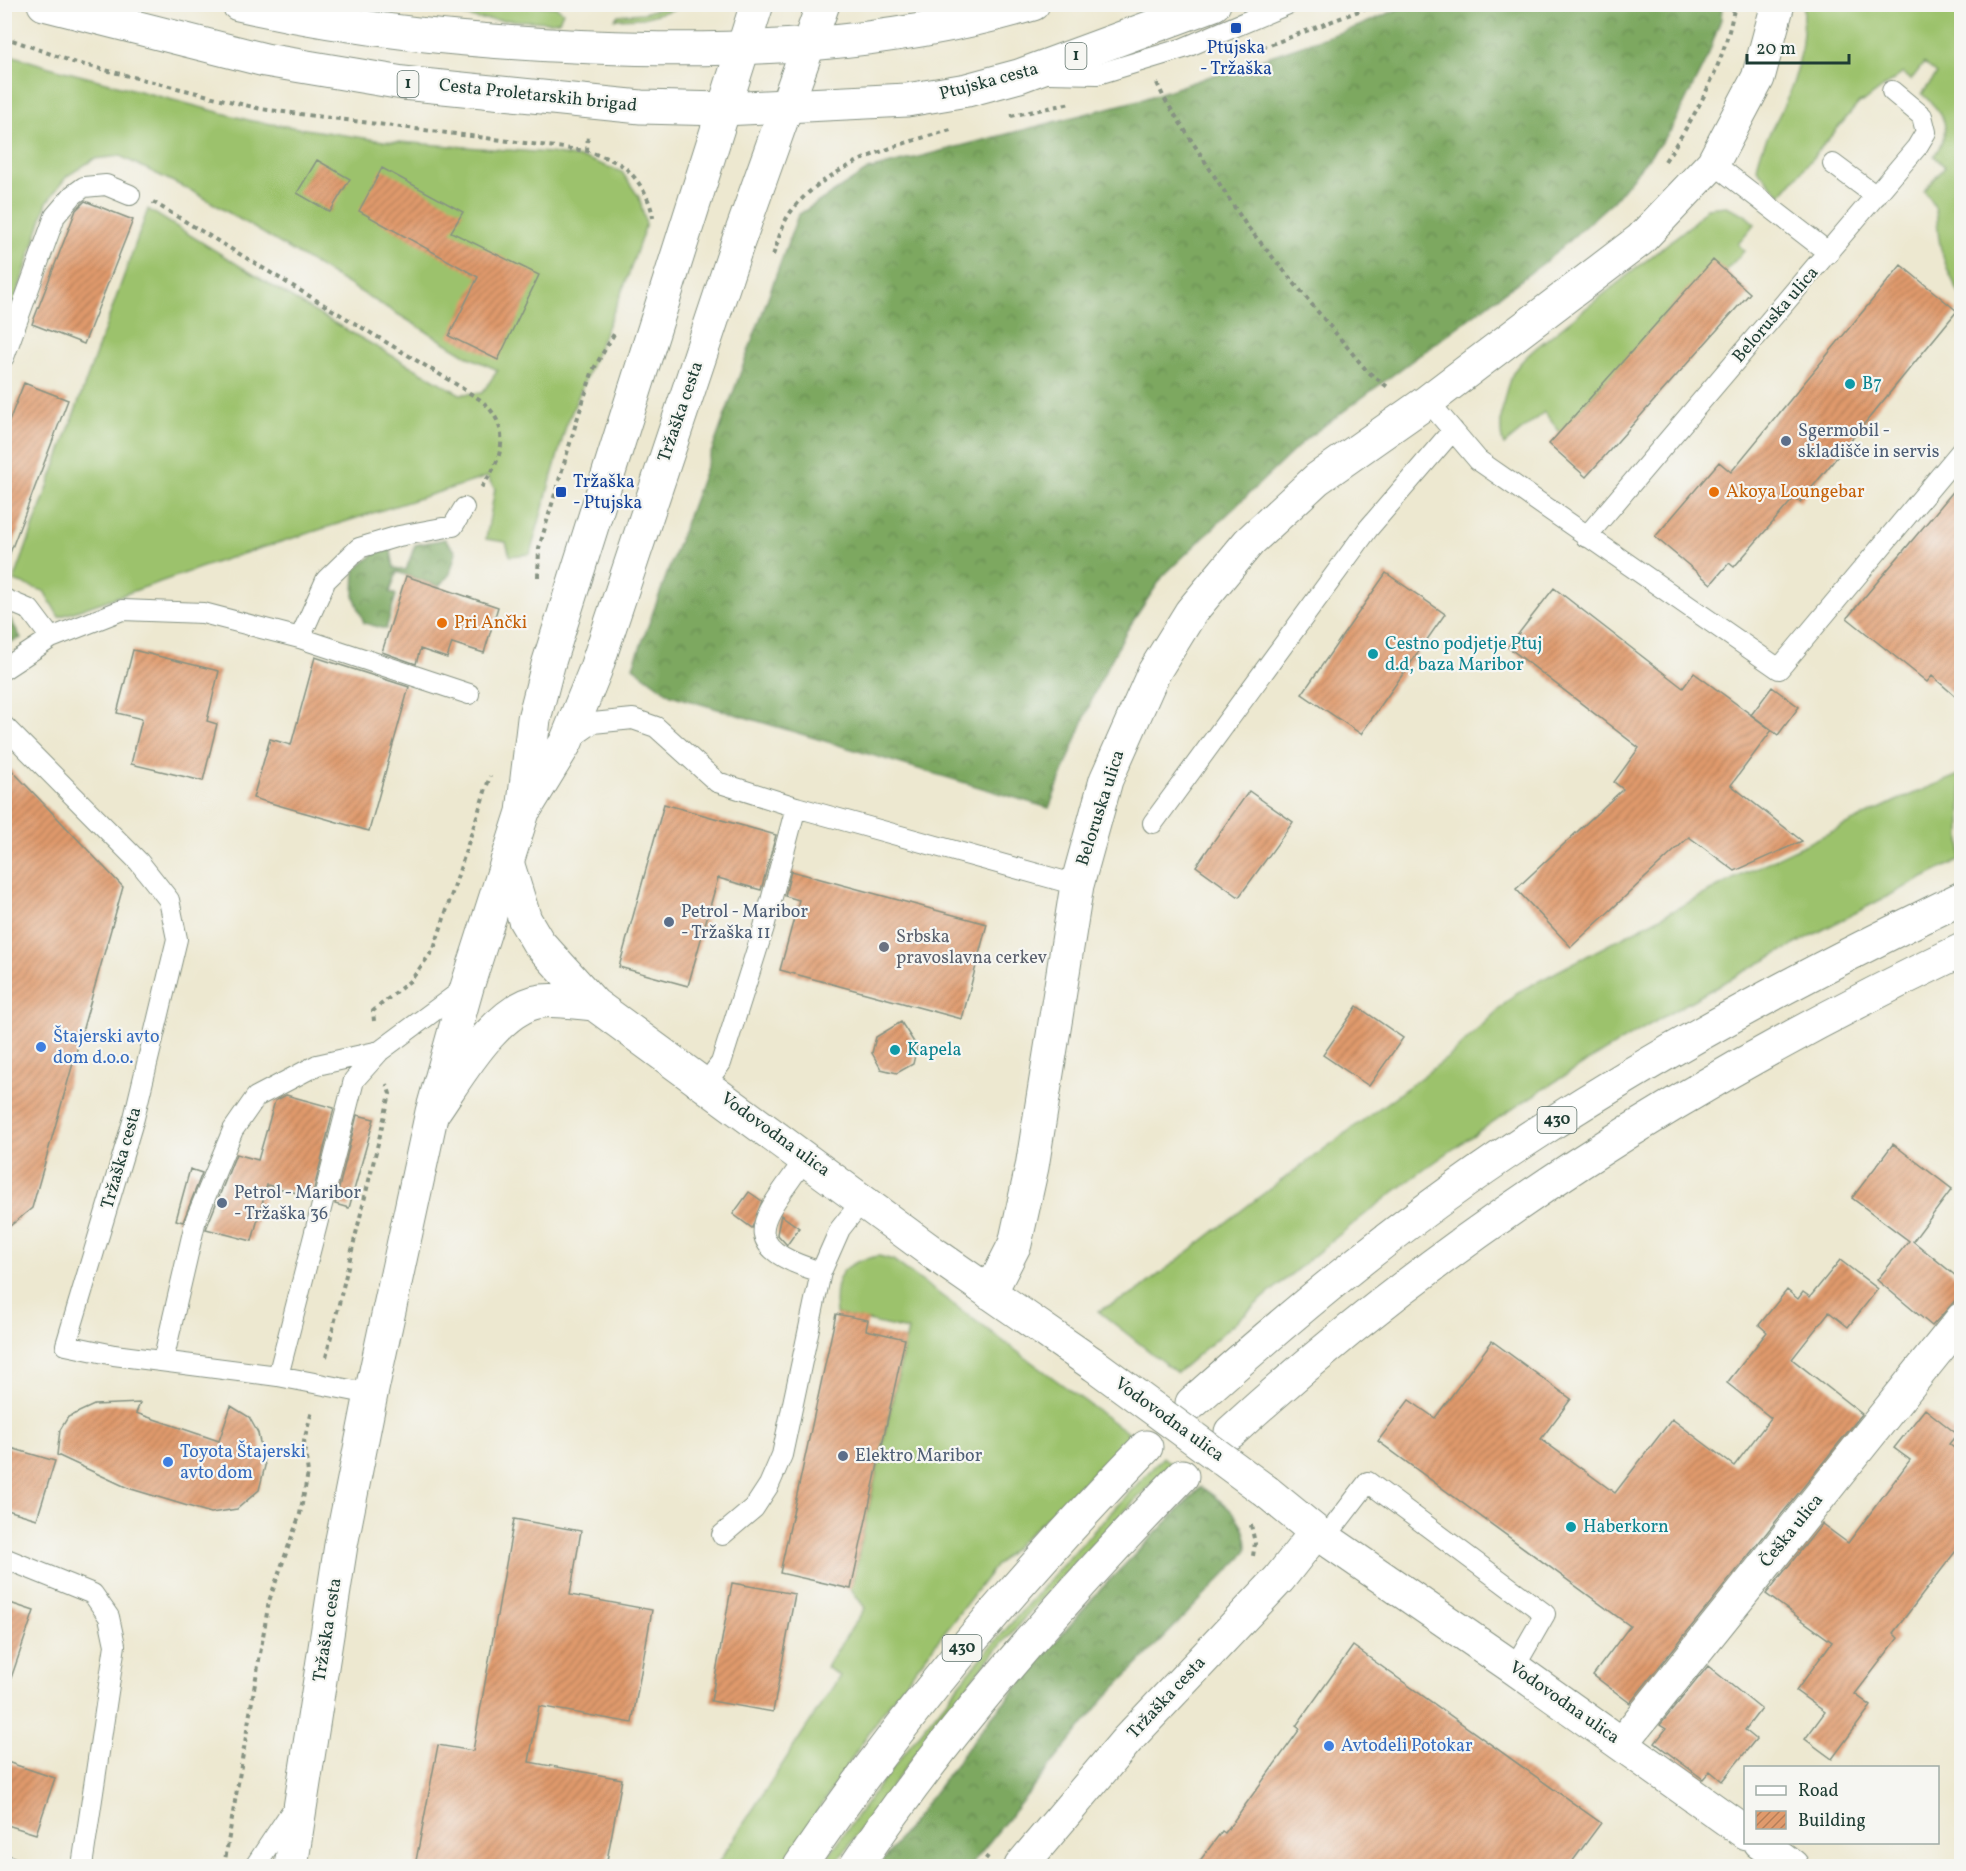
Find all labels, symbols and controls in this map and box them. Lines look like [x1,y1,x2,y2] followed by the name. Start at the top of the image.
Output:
[1229,21,1243,35] marker: Ptujska - Tržaška
[1747,27,1849,65] scale bar
[1200,36,1272,82] place label: Ptujska - Tržaška
[1756,37,1796,62] text: 20 m
[1066,43,1086,69] road number: 1
[937,57,1041,107] street label: Ptujska cesta
[398,71,418,97] road number: 1
[438,73,638,119] street label: Cesta Proletarskih brigad
[1727,261,1825,369] street label: Beloruska ulica
[652,358,710,466] street label: Tržaška cesta
[1862,372,1882,397] place label: B7
[1843,377,1857,391] marker: B7
[1798,419,1939,465] place label: Sgermobil - skladišče in servis
[1779,434,1793,448] marker: Sgermobil - skladišče in servis
[573,470,642,516] place label: Tržaška - Ptujska
[1726,480,1865,505] place label: Akoya Loungebar
[554,485,568,499] marker: Tržaška - Ptujska
[1707,485,1721,499] marker: Akoya Loungebar
[454,611,527,636] place label: Pri Ančki
[435,616,449,630] marker: Pri Ančki
[1385,632,1542,678] place label: Cestno podjetje Ptuj d.d, baza Maribor
[1366,647,1380,661] marker: Cestno podjetje Ptuj d.d, baza Maribor
[1071,747,1132,869] street label: Beloruska ulica
[681,900,808,946] place label: Petrol - Maribor - Tržaška 11
[662,915,676,929] marker: Petrol - Maribor - Tržaška 11
[896,925,1048,971] place label: Srbska pravoslavna cerkev
[877,940,891,954] marker: Srbska pravoslavna cerkev
[53,1025,160,1071] place label: Štajerski avto dom d.o.o.
[907,1038,961,1063] place label: Kapela
[34,1040,48,1054] marker: Štajerski avto dom d.o.o.
[888,1043,902,1057] marker: Kapela
[715,1087,835,1183] street label: Vodovodna ulica
[96,1104,148,1212] street label: Tržaška cesta
[1538,1107,1576,1133] road number: 430
[234,1181,361,1227] place label: Petrol - Maribor - Tržaška 36
[215,1196,229,1210] marker: Petrol - Maribor - Tržaška 36
[1109,1372,1229,1468] street label: Vodovodna ulica
[180,1440,306,1486] place label: Toyota Štajerski avto dom
[855,1444,983,1469] place label: Elektro Maribor
[836,1449,850,1463] marker: Elektro Maribor
[161,1455,175,1469] marker: Toyota Štajerski avto dom
[1754,1489,1830,1573] street label: Češka ulica
[1583,1515,1669,1540] place label: Haberkorn
[1564,1520,1578,1534] marker: Haberkorn
[307,1576,349,1684] street label: Tržaška cesta
[942,1635,982,1661] road number: 430
[1122,1651,1212,1745] street label: Tržaška cesta
[1504,1655,1624,1751] street label: Vodovodna ulica
[1341,1734,1473,1759] place label: Avtodeli Potokar
[1322,1739,1336,1753] marker: Avtodeli Potokar
[1744,1766,1939,1844] legend
[1798,1779,1839,1804] text: Road
[1798,1809,1866,1834] text: Building

